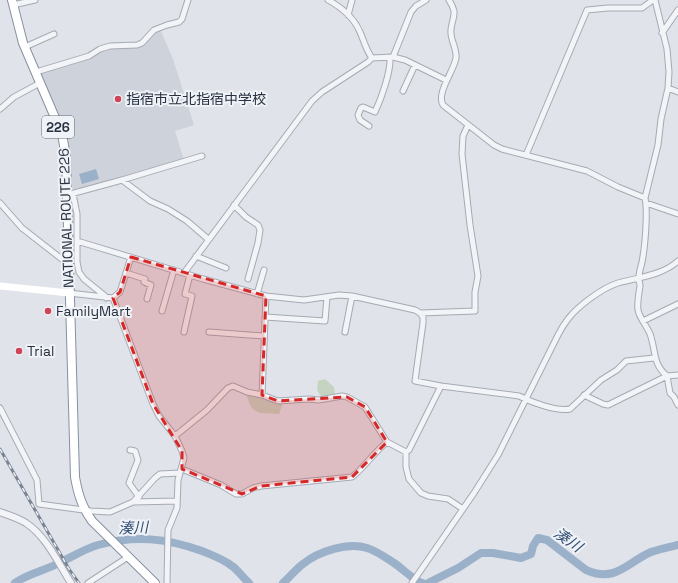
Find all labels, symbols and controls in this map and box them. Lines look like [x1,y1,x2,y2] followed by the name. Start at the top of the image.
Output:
[126,90,266,108] place label: 指宿市立北指宿中学校
[113,94,123,104] marker: 指宿市立北指宿中学校
[42,116,74,138] road number: 226
[55,148,77,288] street label: NATIONAL ROUTE 226
[56,302,131,320] place label: FamilyMart
[43,306,53,316] marker: FamilyMart
[27,342,54,360] place label: Trial
[14,346,24,356] marker: Trial
[118,517,150,538] water label: 湊川
[551,523,588,557] water label: 湊川

